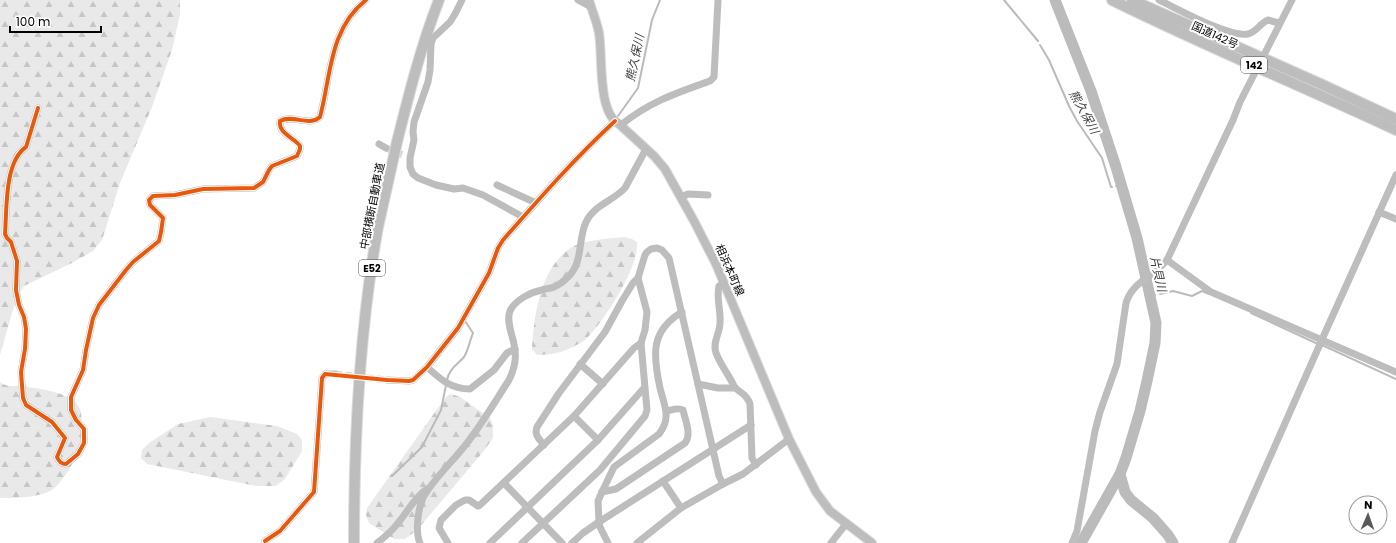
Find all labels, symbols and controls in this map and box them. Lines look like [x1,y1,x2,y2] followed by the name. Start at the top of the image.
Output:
[10,8,101,34] scale bar
[16,13,50,30] text: 100 m
[1189,18,1241,52] street label: 国道142号
[621,31,648,83] water label: 熊久保川
[1241,57,1267,73] road number: 142
[1065,87,1104,139] water label: 熊久保川
[356,161,388,251] street label: 中部横断自動車道
[712,242,748,298] street label: 相浜本町線
[1146,254,1171,295] water label: 片貝川
[359,260,385,276] road number: E52
[1348,495,1388,535] north arrow
[1364,497,1373,513] text: N

